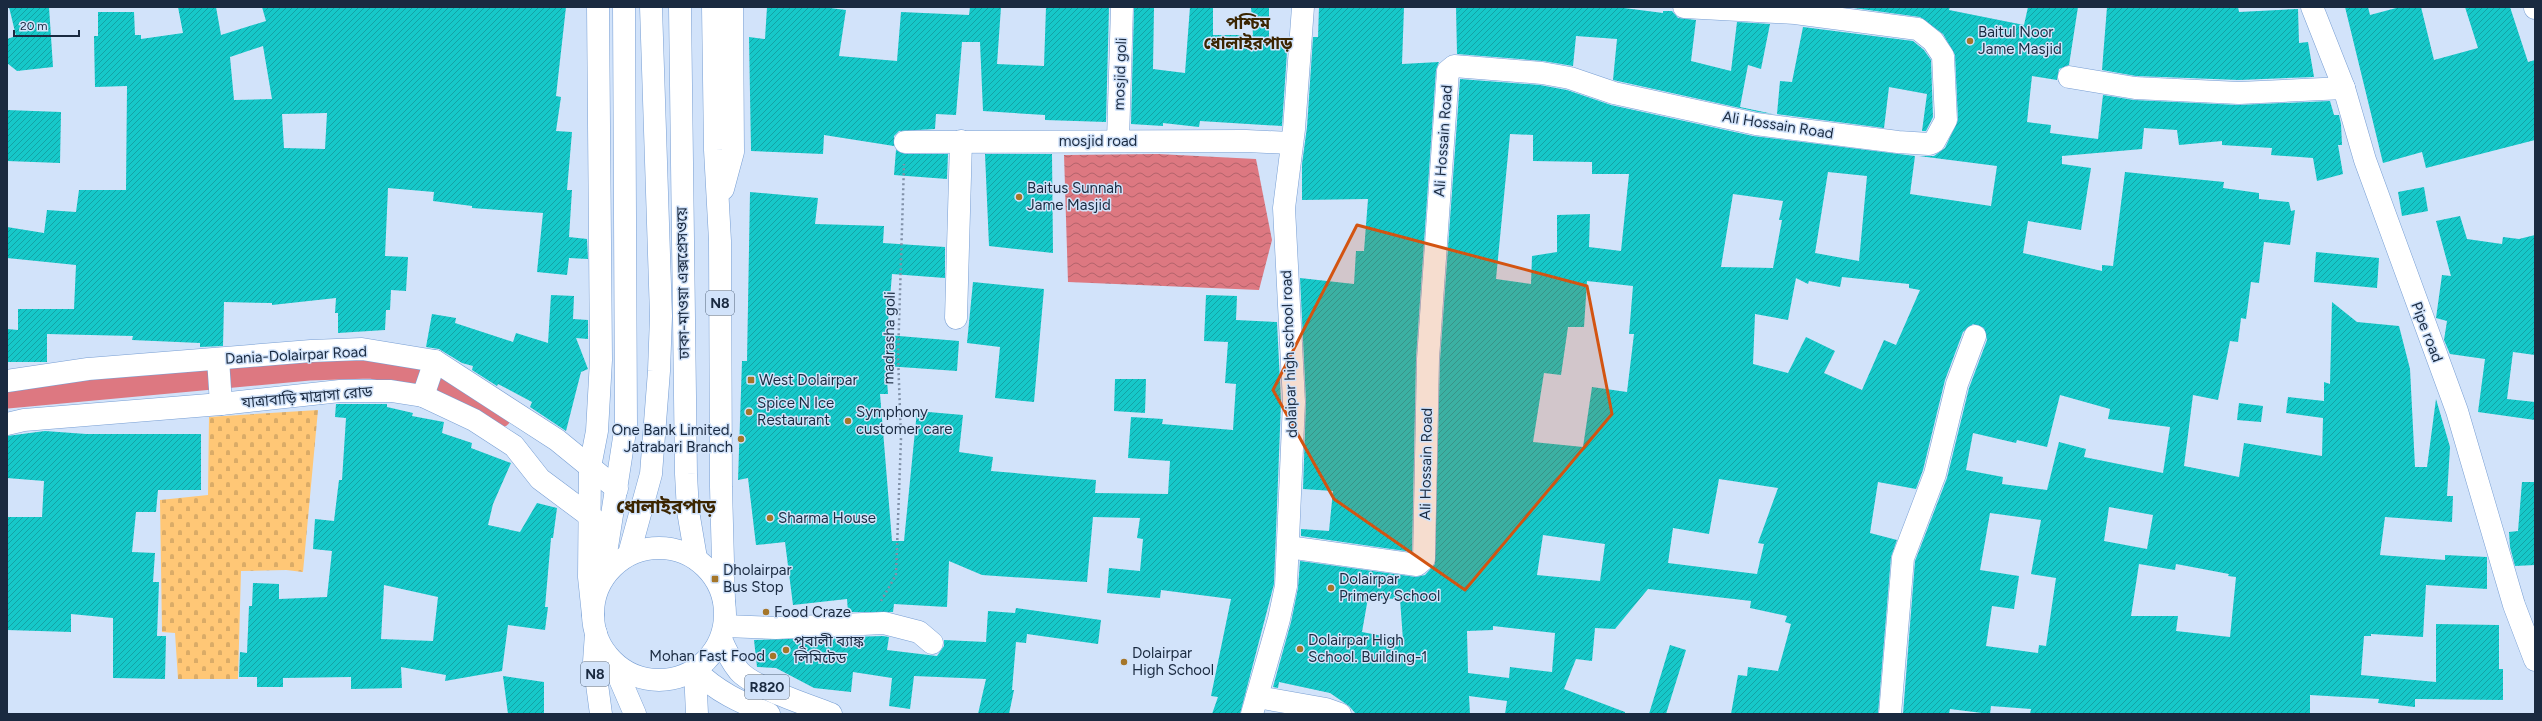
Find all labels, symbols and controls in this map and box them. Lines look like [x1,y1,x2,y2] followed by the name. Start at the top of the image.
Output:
[14,12,79,38] scale bar
[1204,13,1293,53] district label: পশ্চিম ধোলাইরপাড়
[20,19,48,33] text: 20 m
[1978,23,2062,58] place label: Baitul Noor Jame Masjid
[1965,36,1975,46] marker: Baitul Noor Jame Masjid
[1110,37,1130,111] street label: mosjid goli
[1430,84,1456,198] street label: Ali Hossain Road
[1721,107,1835,143] street label: Ali Hossain Road
[1059,132,1137,150] street label: mosjid road
[1027,179,1122,214] place label: Baitus Sunnah Jame Masjid
[1014,192,1024,202] marker: Baitus Sunnah Jame Masjid
[673,206,693,360] street label: ঢাকা-মাওয়া এক্সপ্রেসওয়ে
[1277,270,1301,438] street label: dolaipar high school road
[706,291,734,315] road number: N8
[879,291,899,385] street label: madrasha goli
[2407,299,2447,365] street label: Pipe road
[225,342,367,368] street label: Dania-Dolairpar Road
[759,371,857,389] place label: West Dolairpar
[746,375,756,385] marker: West Dolairpar
[240,382,373,412] street label: যাত্রাবাড়ি মাদ্রাসা রোড
[757,394,834,429] place label: Spice N Ice Restaurant
[856,403,953,438] place label: Symphony customer care
[744,407,754,417] marker: Spice N Ice Restaurant
[1416,408,1436,520] street label: Ali Hossain Road
[843,416,853,426] marker: Symphony customer care
[611,421,733,456] place label: One Bank Limited, Jatrabari Branch
[736,434,746,444] marker: One Bank Limited, Jatrabari Branch
[616,495,716,518] district label: ধোলাইরপাড়
[778,509,876,527] place label: Sharma House
[765,513,775,523] marker: Sharma House
[723,561,791,596] place label: Dholairpar Bus Stop
[1339,570,1440,605] place label: Dolairpar Primery School
[710,574,720,584] marker: Dholairpar Bus Stop
[1326,583,1336,593] marker: Dolairpar Primery School
[774,603,851,621] place label: Food Craze
[761,607,771,617] marker: Food Craze
[1308,631,1427,666] place label: Dolairpar High School. Building-1
[793,632,864,667] place label: পূবালী ব্যাঙ্ক লিমিটেড
[1132,644,1214,679] place label: Dolairpar High School
[1295,644,1305,654] marker: Dolairpar High School. Building-1
[781,645,791,655] marker: পূবালী ব্যাঙ্ক লিমিটেড
[649,647,765,665] place label: Mohan Fast Food
[768,651,778,661] marker: Mohan Fast Food
[1119,657,1129,667] marker: Dolairpar High School
[581,662,609,686] road number: N8
[745,675,789,699] road number: R820

